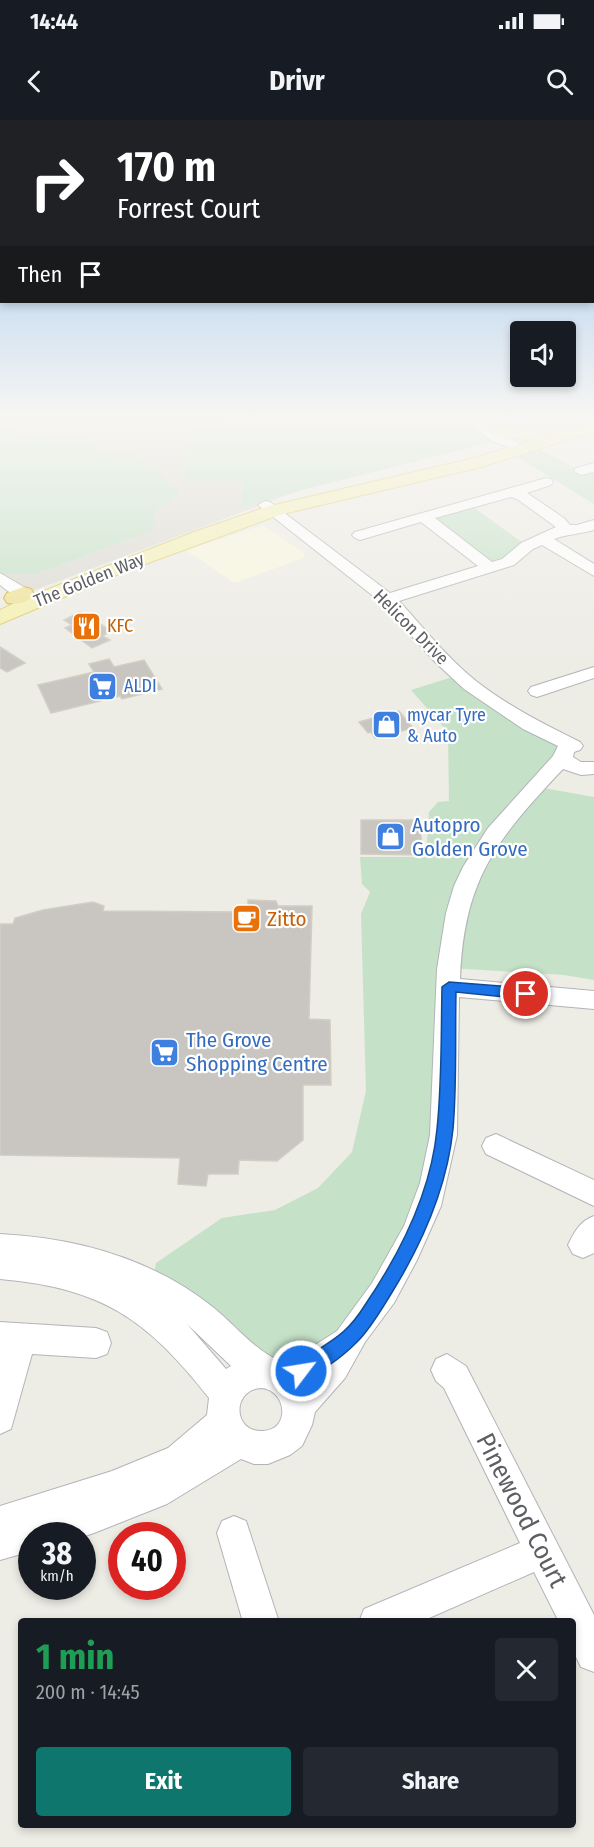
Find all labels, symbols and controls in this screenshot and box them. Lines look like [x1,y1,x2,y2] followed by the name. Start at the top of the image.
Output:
[30,8,78,35] text: 14:44
[18,65,51,98] icon: back
[269,65,325,97] text: Drivr
[543,65,576,98] icon: search
[117,142,216,192] text: 170 m
[18,144,96,222] icon: right
[117,193,260,225] text: Forrest Court
[74,258,107,291] icon: arrive
[18,261,62,288] text: Then
[510,321,576,387] map controls
[510,321,576,387] button: sound
[31,548,147,612] street label: The Golden Way
[369,585,453,669] street label: Helicon Drive
[70,610,102,642] restaurant icon: KFC
[107,615,133,637] place label: KFC
[87,670,119,702] supermarket icon: ALDI
[124,675,157,697] place label: ALDI
[407,704,486,747] place label: mycar Tyre & Auto
[370,709,402,741] shop icon: mycar Tyre & Auto
[412,812,528,862] place label: Autopro Golden Grove
[375,821,407,853] shop icon: Autopro Golden Grove
[230,903,262,935] cafe icon: Zitto
[267,906,307,932] place label: Zitto
[500,968,551,1019] pin
[509,977,542,1010] icon: arrive
[186,1027,328,1077] place label: The Grove Shopping Centre
[149,1036,181,1068] supermarket icon: The Grove Shopping Centre
[269,1339,333,1403] position arrow
[469,1428,574,1593] street label: Pinewood Court
[108,1522,186,1600] speed limit sign: 40
[42,1536,72,1572] text: 38
[40,1567,74,1585] text: km/h
[36,1635,114,1679] text: 1 min
[495,1638,558,1701] button: close
[36,1680,140,1704] text: 200 m · 14:45
[36,1747,291,1816] button: Exit
[303,1747,558,1816] button: Share

